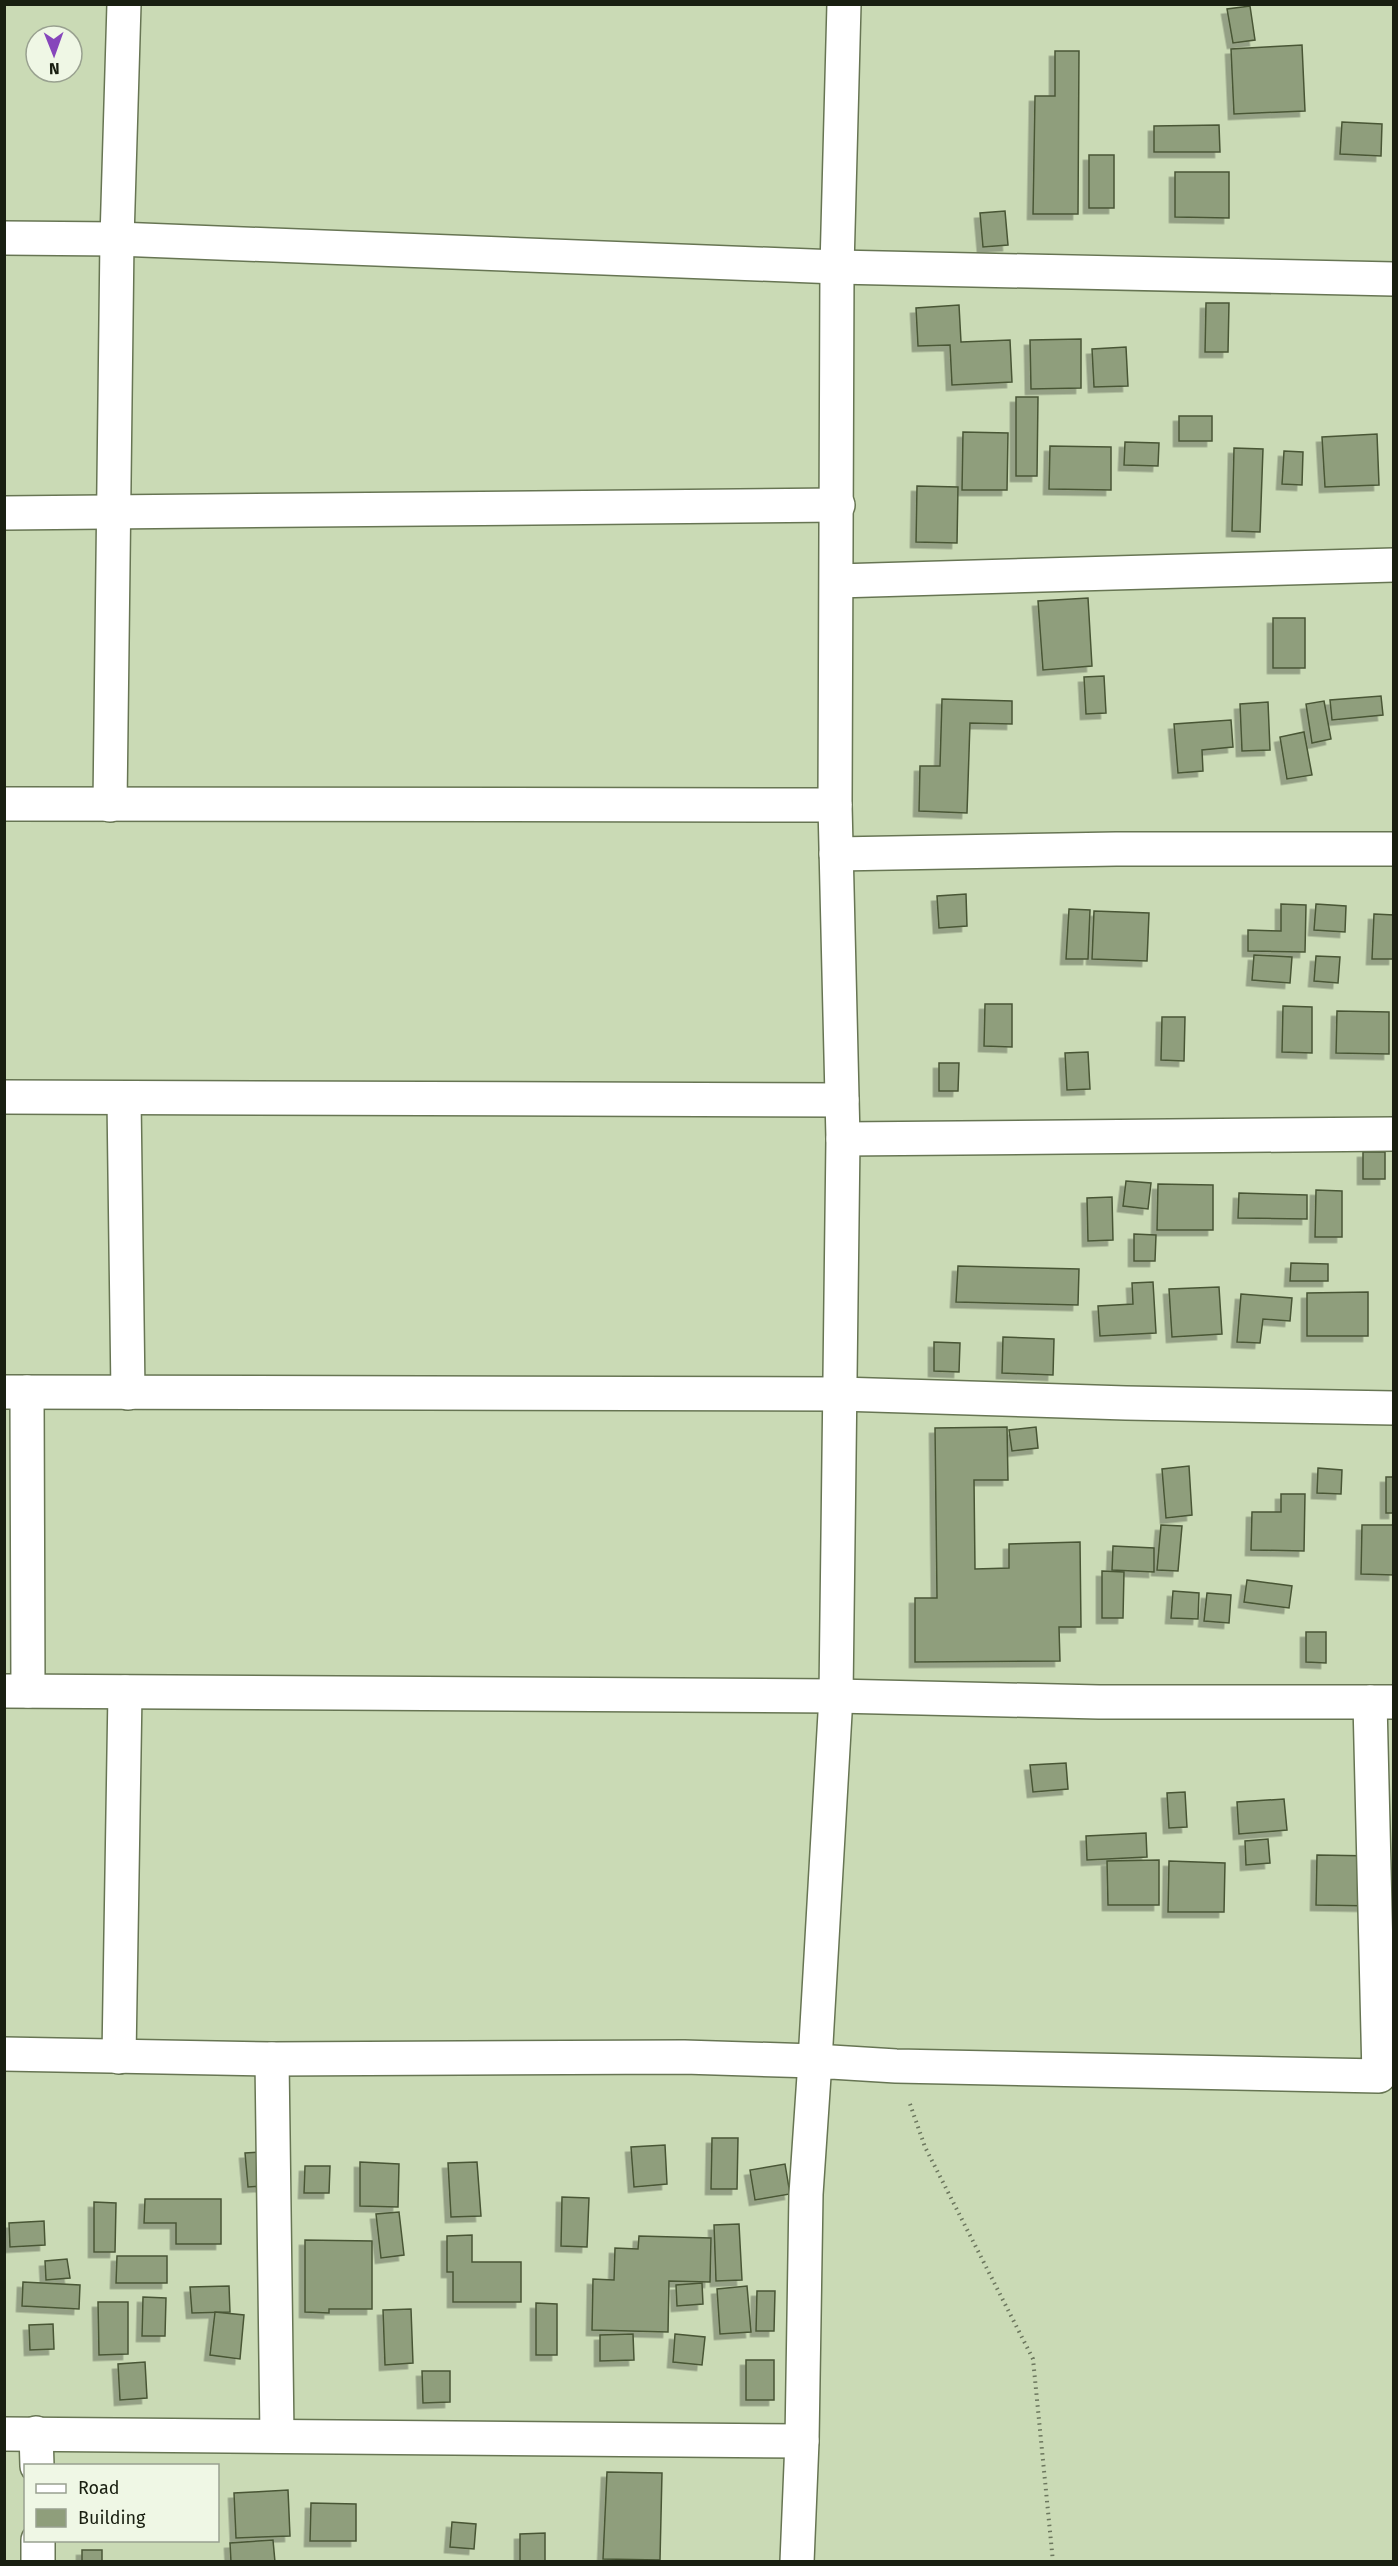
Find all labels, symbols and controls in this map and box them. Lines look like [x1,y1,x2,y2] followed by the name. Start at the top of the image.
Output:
[24,24,84,84] north arrow
[49,59,60,78] text: N
[24,2464,219,2542] legend
[78,2477,120,2499] text: Road
[78,2507,146,2529] text: Building

